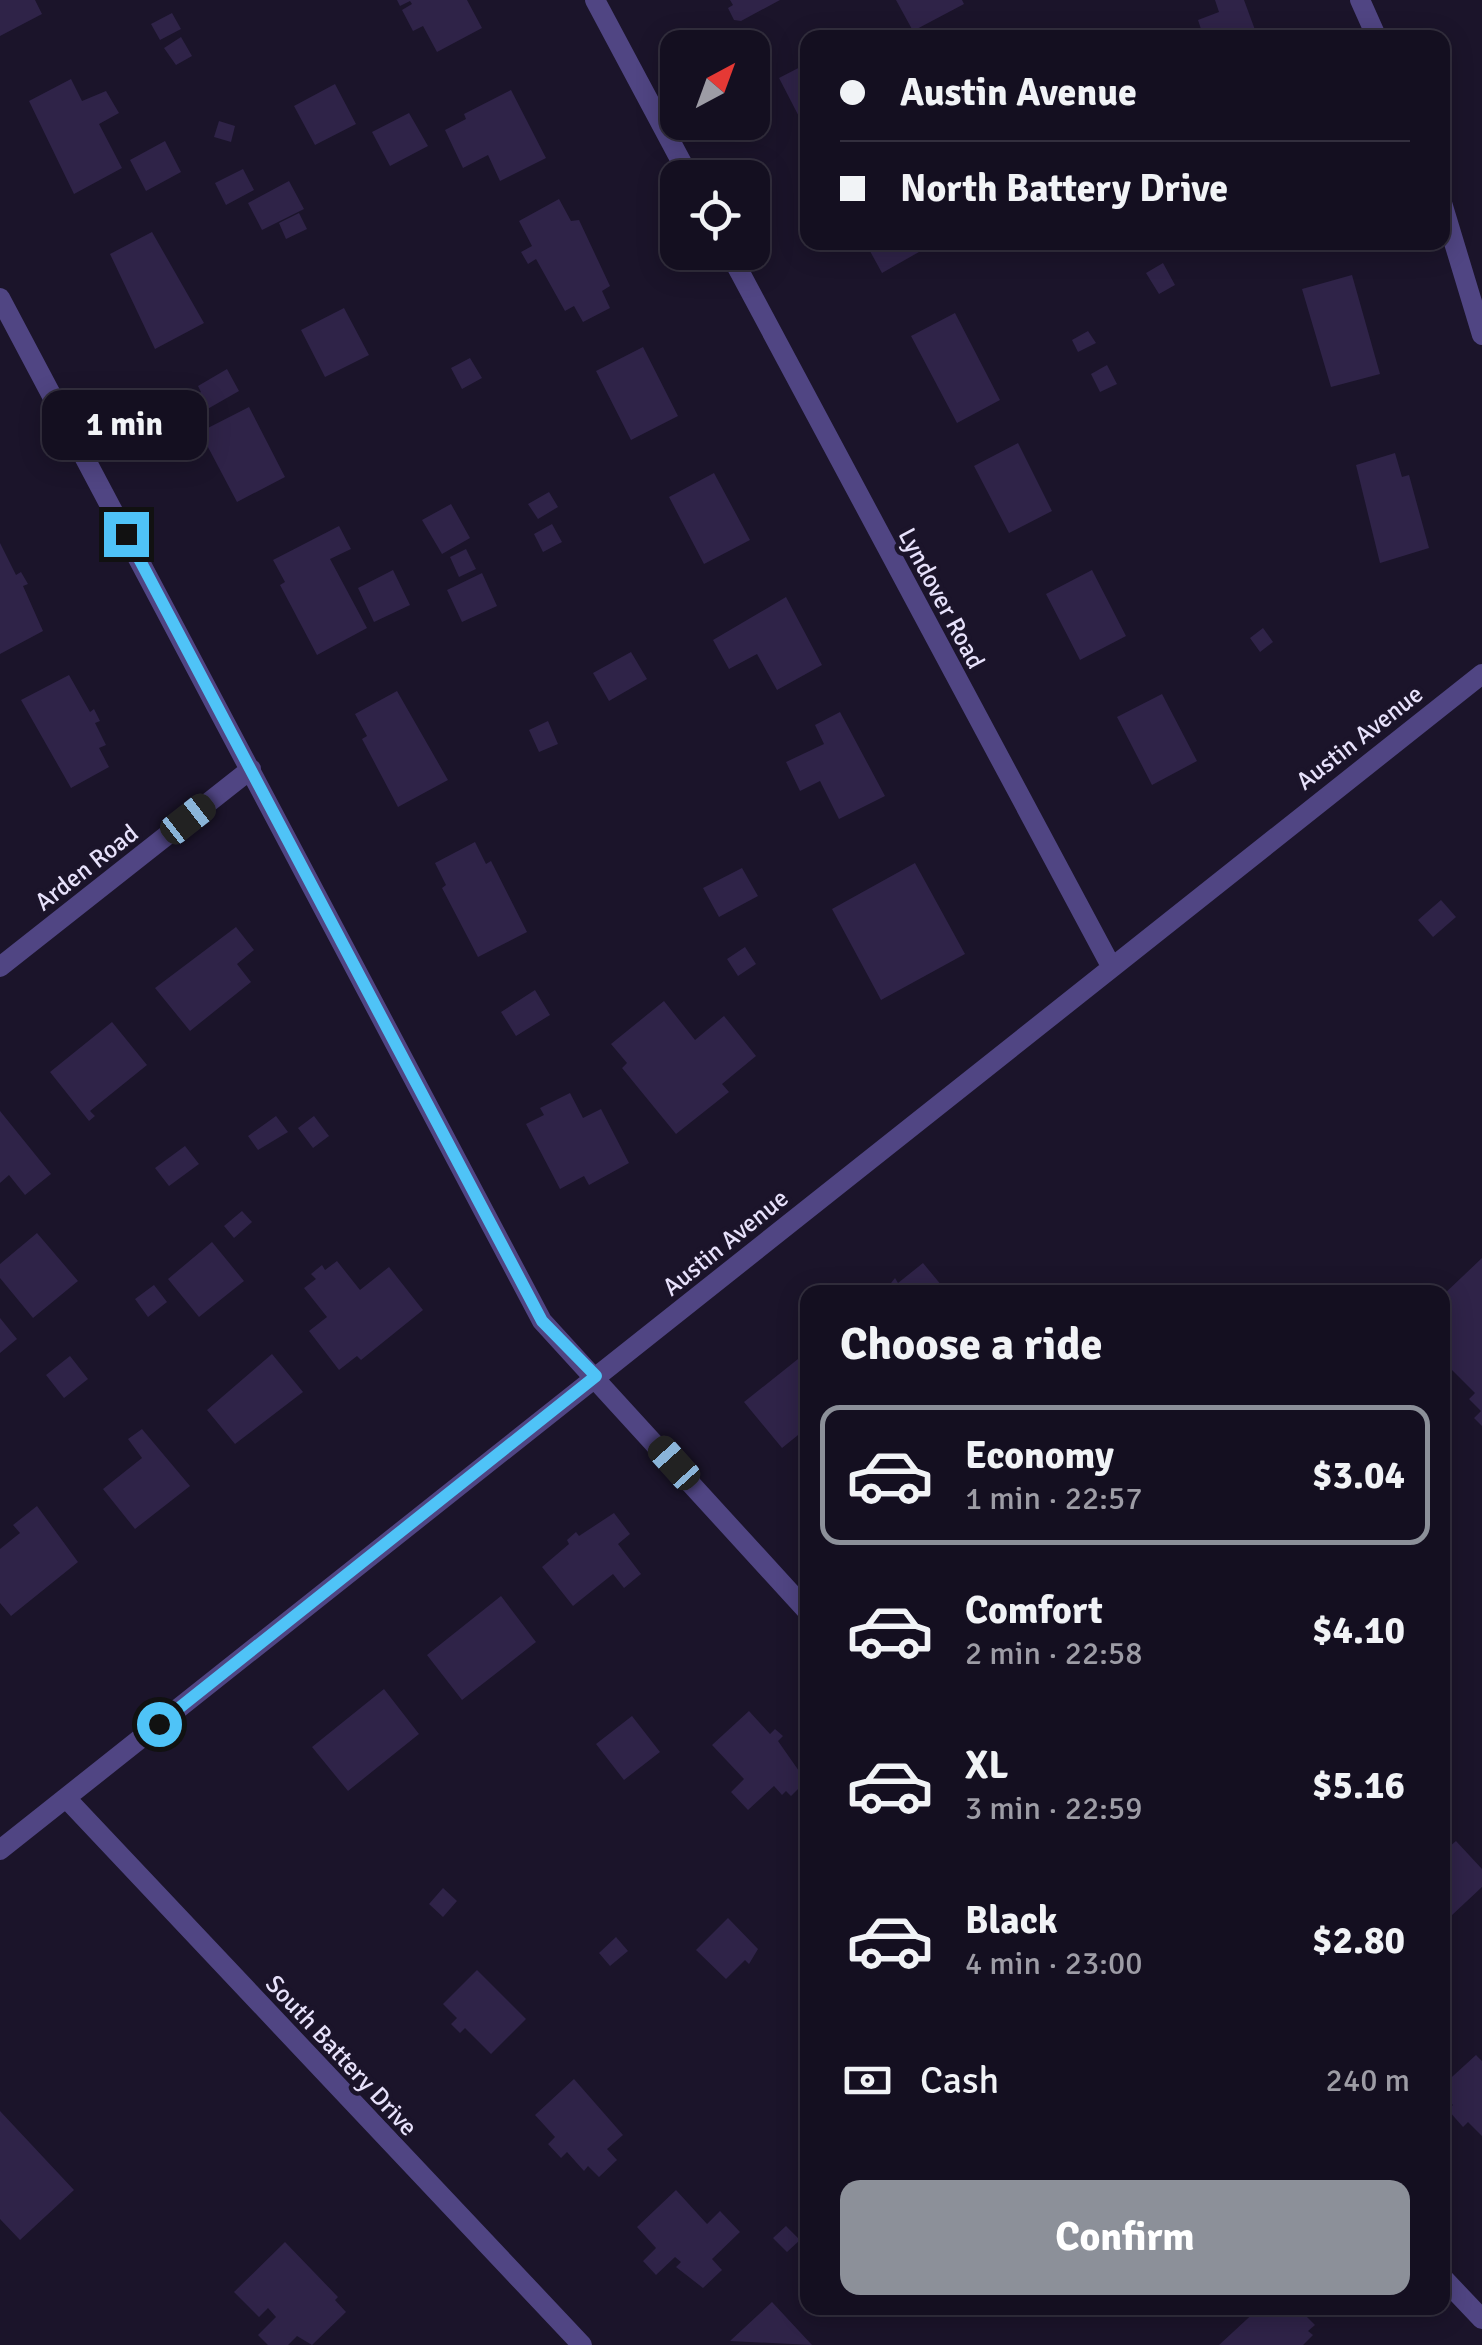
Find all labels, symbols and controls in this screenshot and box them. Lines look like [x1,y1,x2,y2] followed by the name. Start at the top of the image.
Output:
[660,30,770,140] north arrow
[660,30,770,270] map controls
[900,69,1137,116] text: Austin Avenue
[660,160,770,270] button: locate
[900,165,1228,212] text: North Battery Drive
[44,389,208,459] callout: 1 min
[86,405,163,444] text: 1 min
[104,512,149,557] route end
[891,523,992,674] street label: Lyndover Road
[1290,678,1429,797] street label: Austin Avenue
[155,789,221,849] car
[28,817,144,917] street label: Arden Road
[656,1182,794,1302] street label: Austin Avenue
[840,1317,1103,1372] text: Choose a ride
[845,1430,935,1520] icon: car
[643,1431,705,1495] car
[965,1432,1114,1479] text: Economy
[1312,1452,1405,1499] text: $3.04
[965,1479,1143,1518] text: 1 min · 22:57
[845,1585,935,1675] icon: car
[965,1587,1103,1634] text: Comfort
[1312,1607,1405,1654] text: $4.10
[965,1634,1143,1673] text: 2 min · 22:58
[137,1702,182,1747] route start
[845,1740,935,1830] icon: car
[965,1742,1008,1789] text: XL
[1312,1762,1405,1809] text: $5.16
[965,1789,1143,1828] text: 3 min · 22:59
[845,1895,935,1985] icon: car
[965,1897,1058,1944] text: Black
[1312,1917,1405,1964] text: $2.80
[965,1944,1143,1983] text: 4 min · 23:00
[259,1968,424,2142] street label: South Battery Drive
[840,2053,895,2108] icon: cash
[920,2057,999,2104] text: Cash
[1326,2061,1410,2100] text: 240 m
[840,2180,1410,2295] button: Confirm

